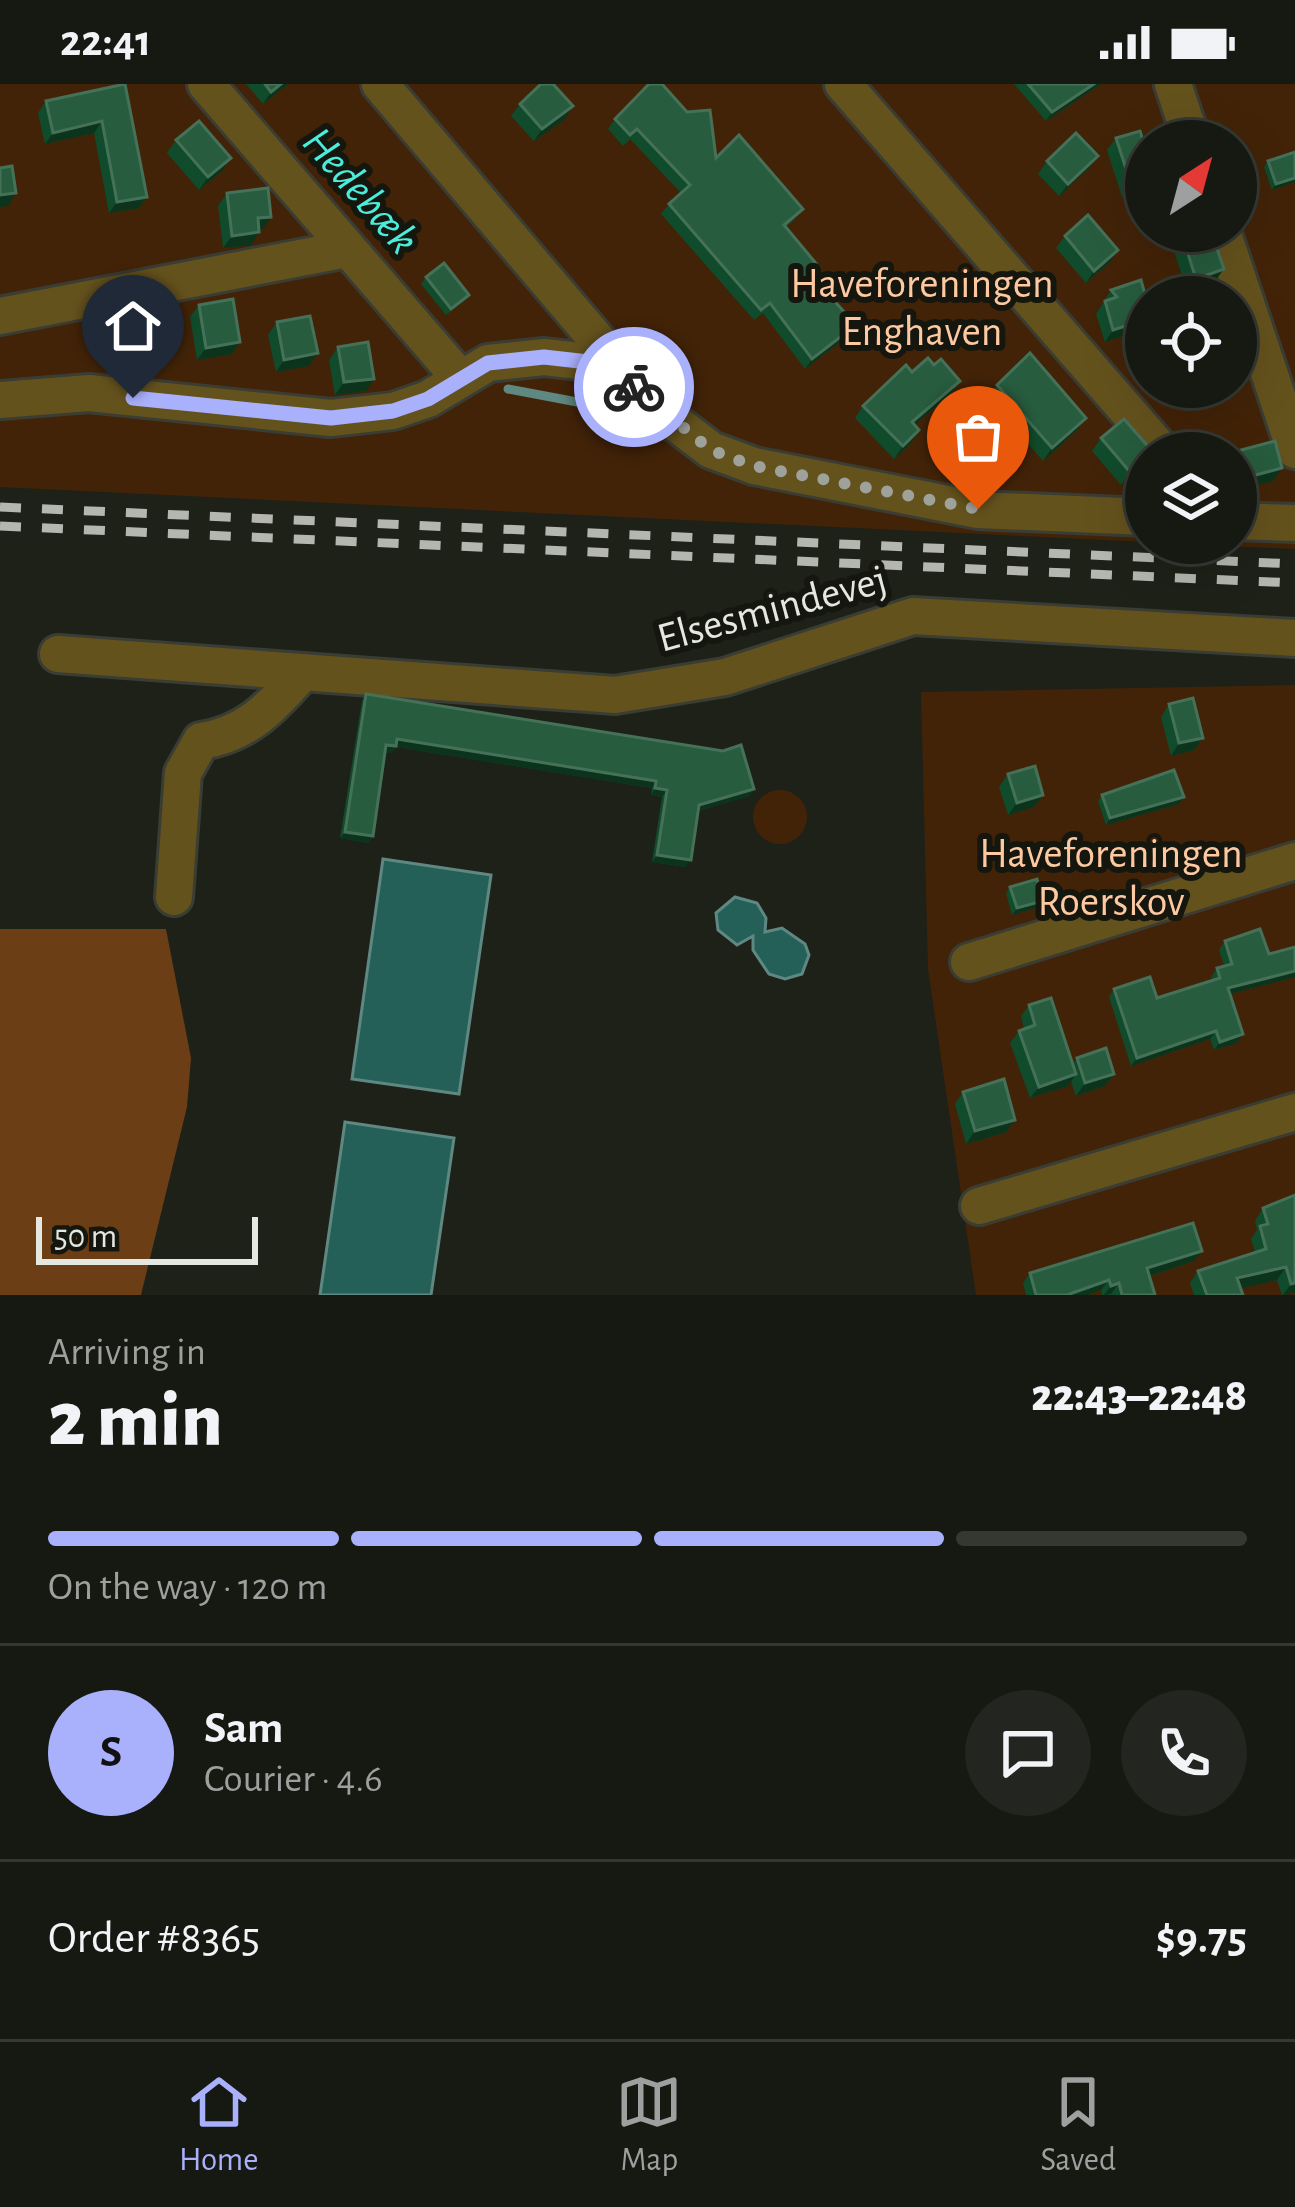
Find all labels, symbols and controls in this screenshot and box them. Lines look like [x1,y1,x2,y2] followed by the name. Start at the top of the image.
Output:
[60,19,152,64] text: 22:41
[294,119,426,263] water label: Hedebæk
[1125,120,1257,252] north arrow
[1125,120,1257,564] map controls
[790,263,1054,353] park label: Haveforeningen Enghaven
[82,275,184,398] pin
[1125,276,1257,408] button: locate
[100,293,166,359] icon: home
[574,327,694,447] courier
[601,354,667,420] icon: bike
[927,386,1029,509] pin
[945,404,1011,470] icon: bag
[1125,432,1257,564] button: layers
[653,558,891,660] street label: Elsesmindevej
[979,833,1243,923] park label: Haveforeningen Roerskov
[36,1211,258,1264] scale bar
[54,1221,117,1254] text: 50 m
[48,1333,206,1372] text: Arriving in
[1031,1374,1247,1419] text: 22:43–22:48
[48,1382,223,1460] text: 2 min
[48,1568,327,1607] text: On the way · 120 m
[965,1690,1091,1816] button: chat
[1121,1690,1247,1816] button: phone
[204,1706,283,1751] text: Sam
[100,1730,122,1775] text: S
[204,1760,383,1799] text: Courier · 4.6
[48,1916,260,1961] text: Order #8365
[1156,1916,1247,1961] text: $9.75
[179,2069,258,2181] tab: Home
[616,2069,682,2181] tab: Map
[1040,2069,1116,2181] tab: Saved

